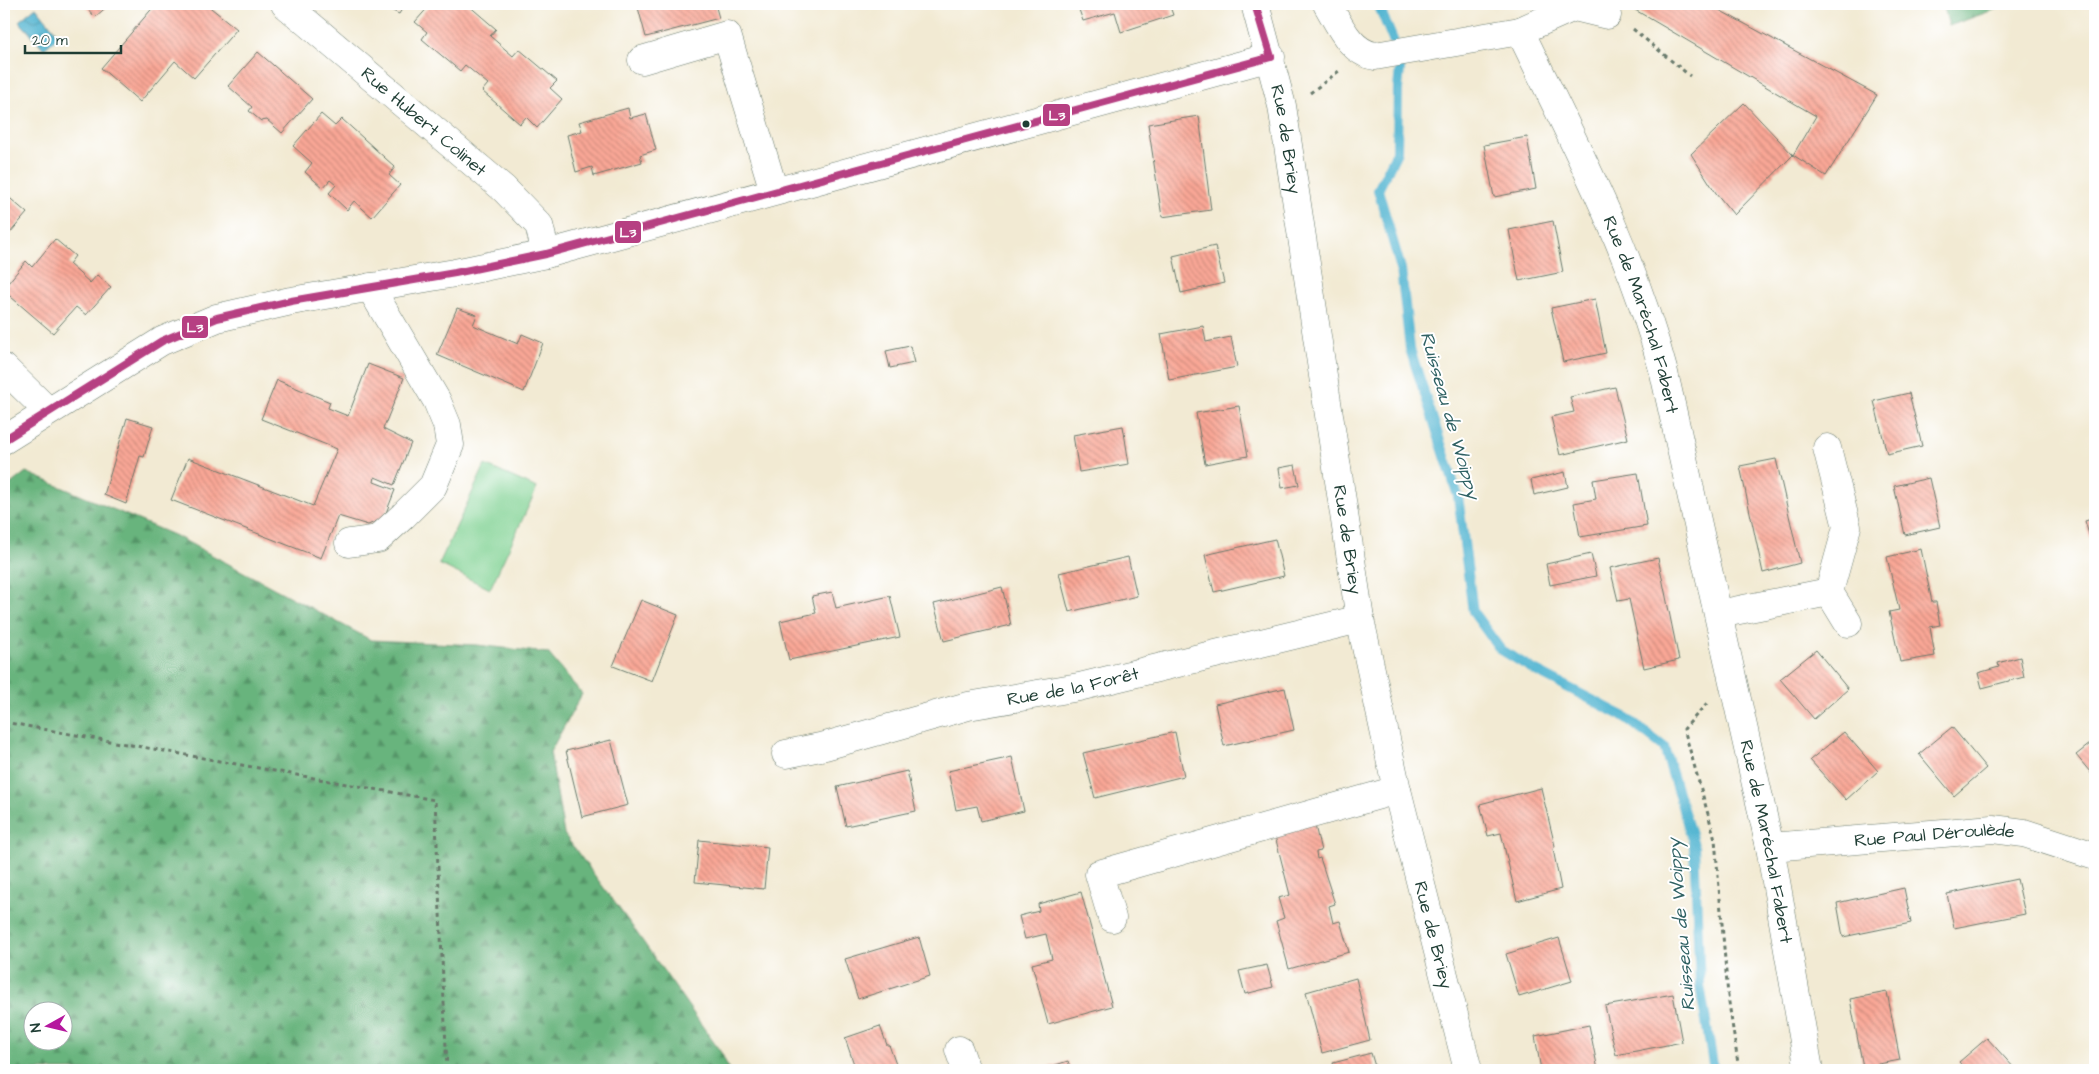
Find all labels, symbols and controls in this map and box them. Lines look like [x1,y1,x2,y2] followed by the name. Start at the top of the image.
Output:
[25,22,121,54] scale bar
[32,30,68,51] text: 20 m
[355,61,493,183] street label: Rue Hubert Colinet
[1264,82,1307,196] street label: Rue de Briey
[1042,103,1071,127] line badge: L3
[1049,106,1066,126] text: L3
[1021,119,1031,129] unlabelled marker
[1597,212,1685,417] street label: Rue de Maréchal Fabert
[614,220,642,244] line badge: L3
[620,223,637,243] text: L3
[181,315,209,339] line badge: L3
[187,318,204,338] text: L3
[1413,329,1487,505] water label: Ruisseau de Woippy
[1327,483,1368,596] street label: Rue de Briey
[1005,661,1142,712] street label: Rue de la Forêt
[1733,738,1799,946] street label: Rue de Maréchal Fabert
[1853,817,2016,853] street label: Rue Paul Déroulède
[1660,835,1702,1012] water label: Ruisseau de Woippy
[1408,879,1459,992] street label: Rue de Briey
[22,1002,72,1052] north arrow
[26,1022,47,1033] text: N

